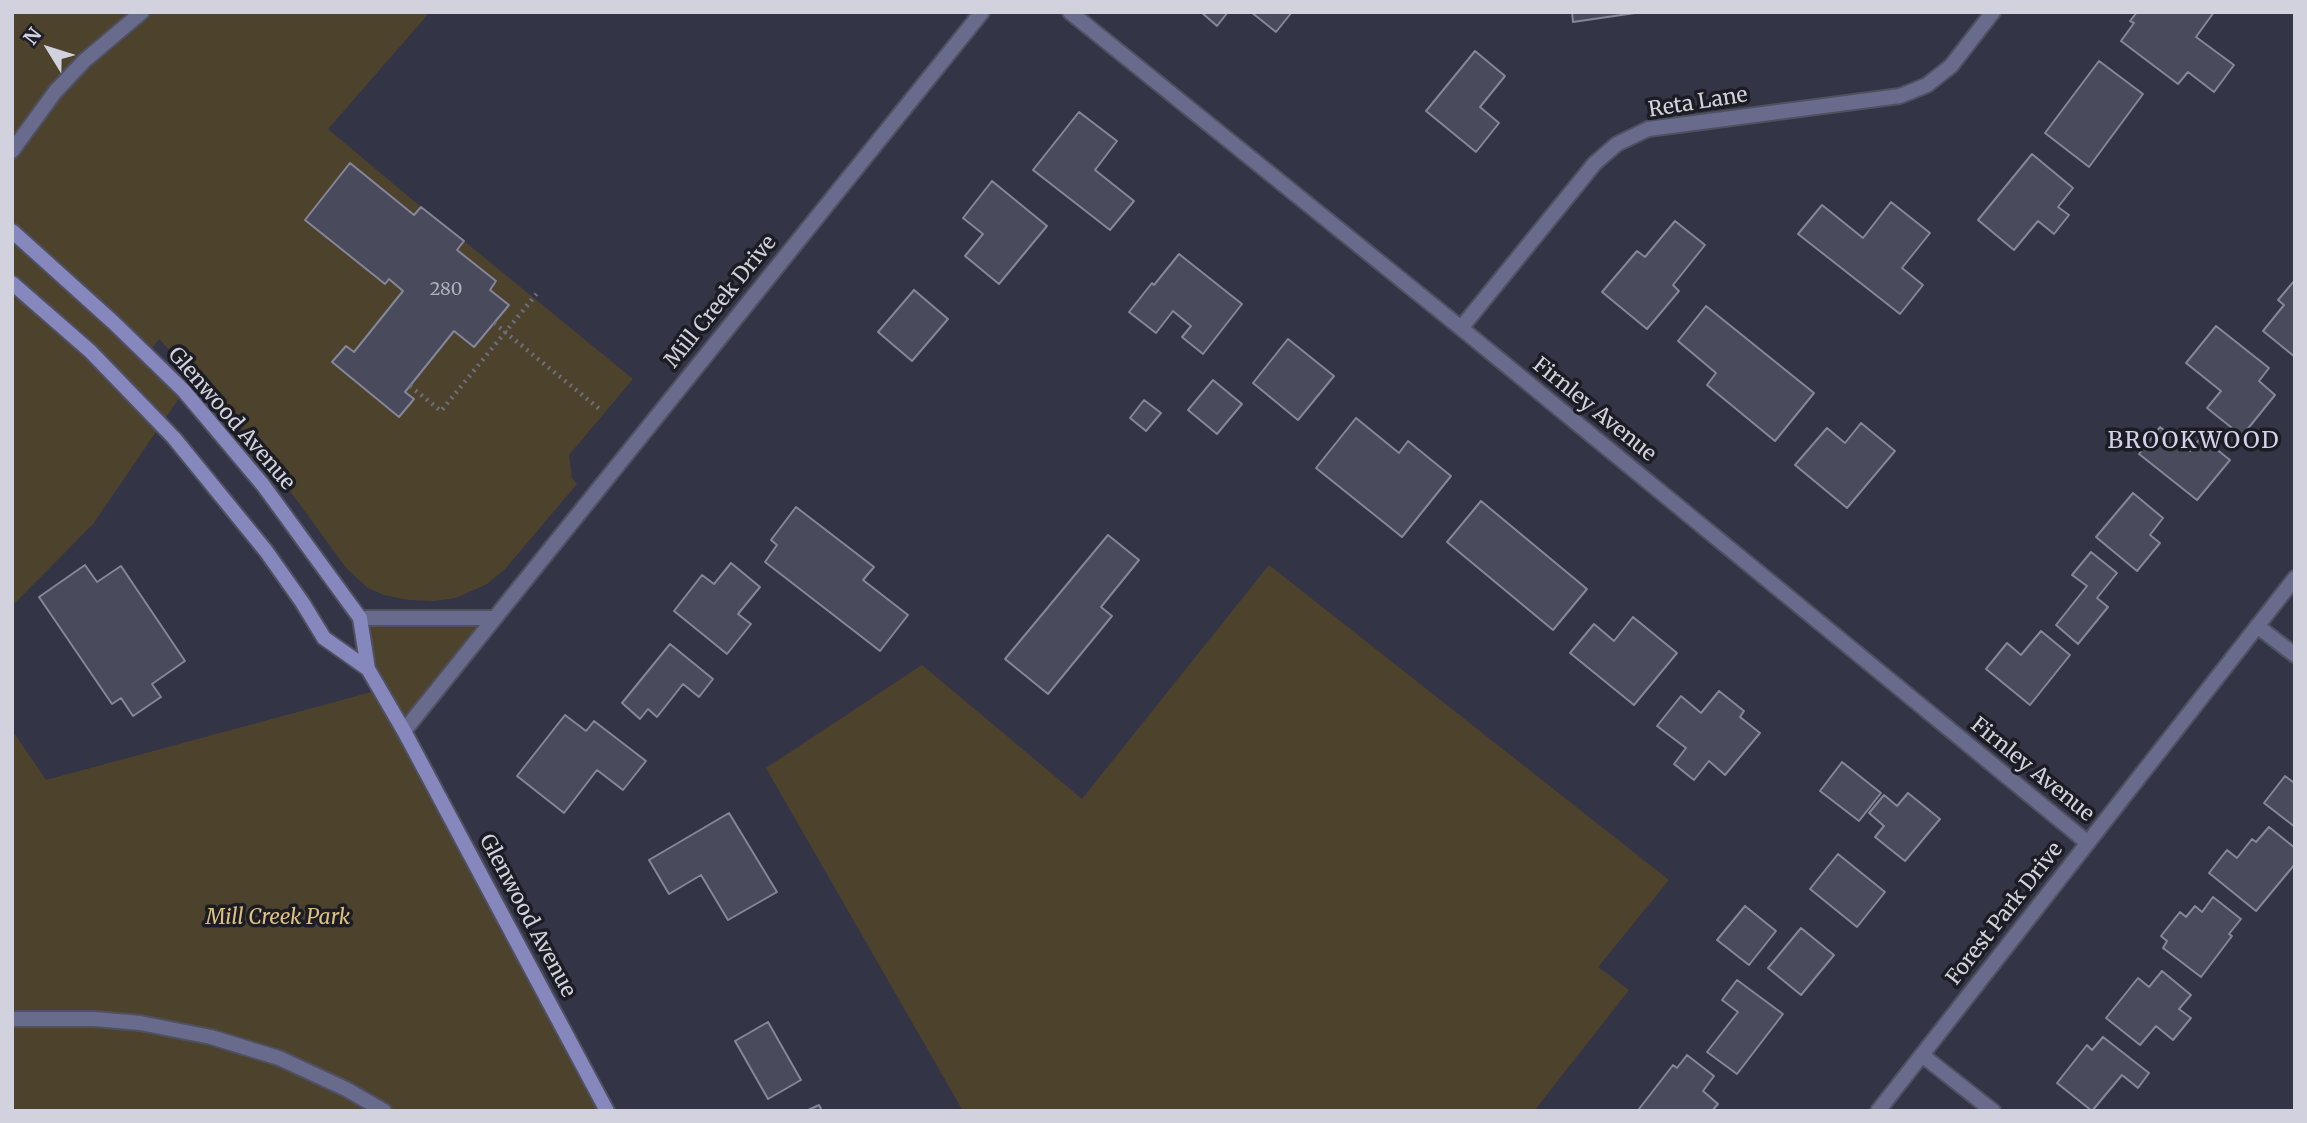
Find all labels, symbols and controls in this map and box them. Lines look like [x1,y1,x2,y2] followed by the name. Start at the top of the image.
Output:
[14,14,84,84] north arrow
[18,23,47,49] text: N
[1647,83,1749,123] street label: Reta Lane
[660,231,782,373] street label: Mill Creek Drive
[430,279,462,301] house number: 280
[162,343,300,495] street label: Glenwood Avenue
[1527,353,1661,467] street label: Firnley Avenue
[2109,427,2279,455] district label: BROOKWOOD
[1965,713,2099,827] street label: Firnley Avenue
[473,830,581,1002] street label: Glenwood Avenue
[1942,838,2068,990] street label: Forest Park Drive
[206,905,350,931] park label: Mill Creek Park

